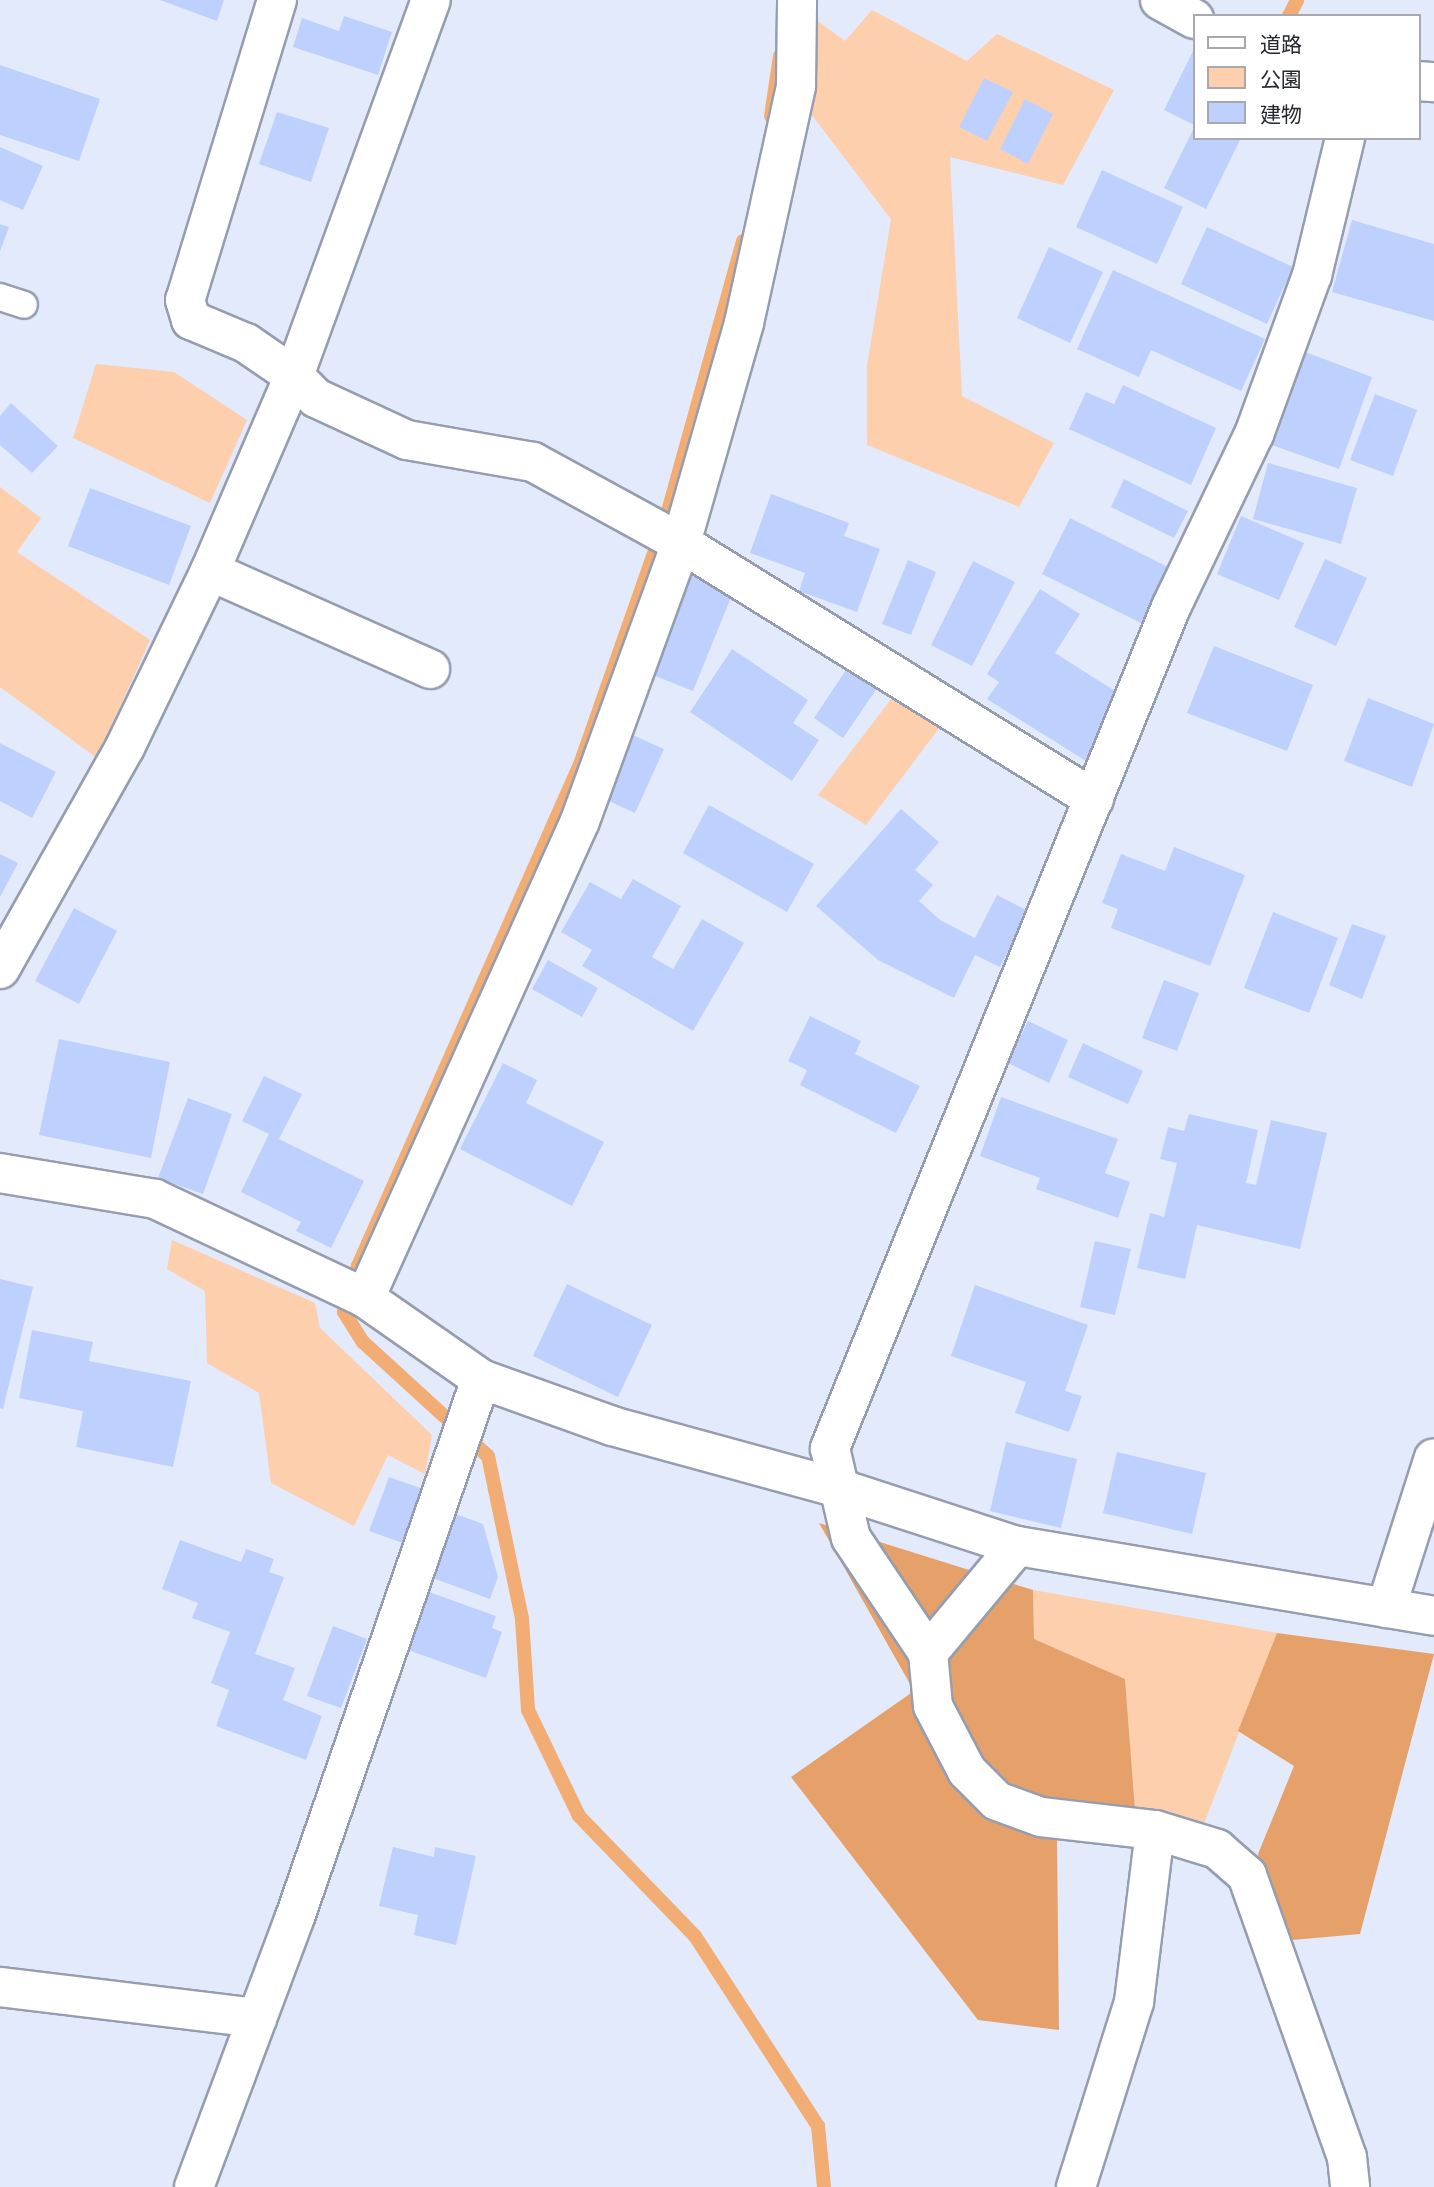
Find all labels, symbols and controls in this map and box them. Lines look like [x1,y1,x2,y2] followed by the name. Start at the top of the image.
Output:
[1192,14,1420,140] legend
[1260,32,1302,57] text: 道路
[1260,67,1302,92] text: 公園
[1260,102,1302,127] text: 建物

